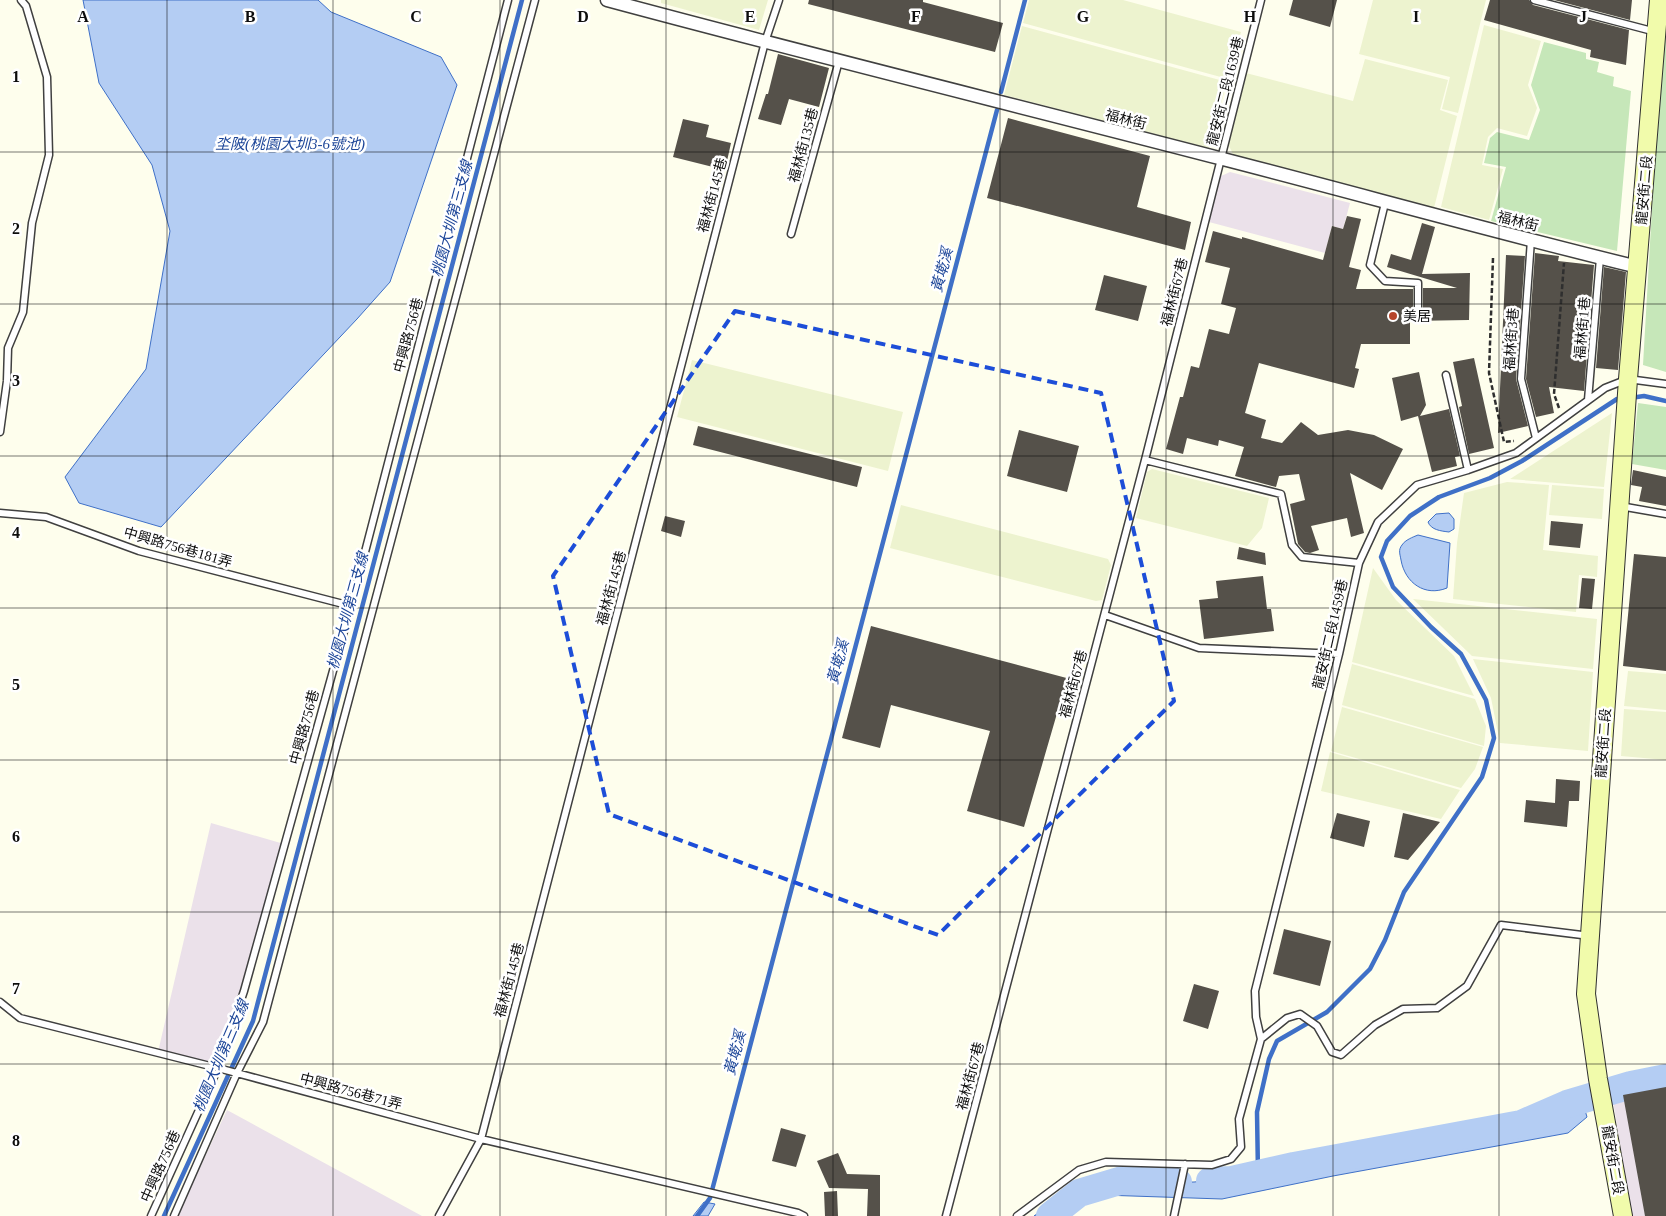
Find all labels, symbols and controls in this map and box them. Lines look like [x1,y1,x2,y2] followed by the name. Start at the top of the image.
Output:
[77,8,89,25] text: A
[245,8,256,25] text: B
[410,8,422,25] text: C
[577,8,589,25] text: D
[745,8,755,25] text: E
[911,8,921,25] text: F
[1077,8,1090,25] text: G
[1244,8,1257,25] text: H
[1413,8,1419,25] text: I
[1579,8,1587,25] text: J
[1204,35,1246,147] street label: 龍安街二段1639巷
[12,68,20,85] text: 1
[786,106,821,184] street label: 福林街135巷
[1104,107,1148,132] street label: 福林街
[215,136,365,153] water label: 坔陂(桃園大圳3-6號池)
[1633,154,1655,226] street label: 龍安街二段
[695,156,730,234] street label: 福林街145巷
[429,157,476,279] water label: 桃園大圳第三支線
[1496,209,1540,234] street label: 福林街
[12,220,20,237] text: 2
[928,244,956,294] water label: 黃墘溪
[1159,256,1190,328] street label: 福林街67巷
[391,296,426,374] street label: 中興路756巷
[1572,296,1593,360] street label: 福林街1巷
[1502,307,1521,371] street label: 福林街3巷
[1403,309,1431,324] place label: 美居
[1387,310,1399,322] marker: 美居
[12,372,20,389] text: 3
[12,524,20,541] text: 4
[122,525,234,570] street label: 中興路756巷181弄
[325,549,372,671] water label: 桃園大圳第三支線
[594,549,629,627] street label: 福林街145巷
[1310,578,1350,690] street label: 龍安街二段1459巷
[824,636,852,686] water label: 黃墘溪
[1057,648,1090,720] street label: 福林街67巷
[12,676,20,693] text: 5
[287,688,322,766] street label: 中興路756巷
[1593,708,1613,778] street label: 龍安街二段
[12,828,20,845] text: 6
[492,941,527,1019] street label: 福林街145巷
[12,980,20,997] text: 7
[190,996,253,1114] water label: 桃園大圳第三支線
[721,1027,749,1077] water label: 黃墘溪
[954,1040,987,1112] street label: 福林街67巷
[298,1071,404,1112] street label: 中興路756巷71弄
[1599,1124,1627,1196] street label: 龍安街二段
[138,1128,183,1204] street label: 中興路756巷
[12,1132,20,1149] text: 8

